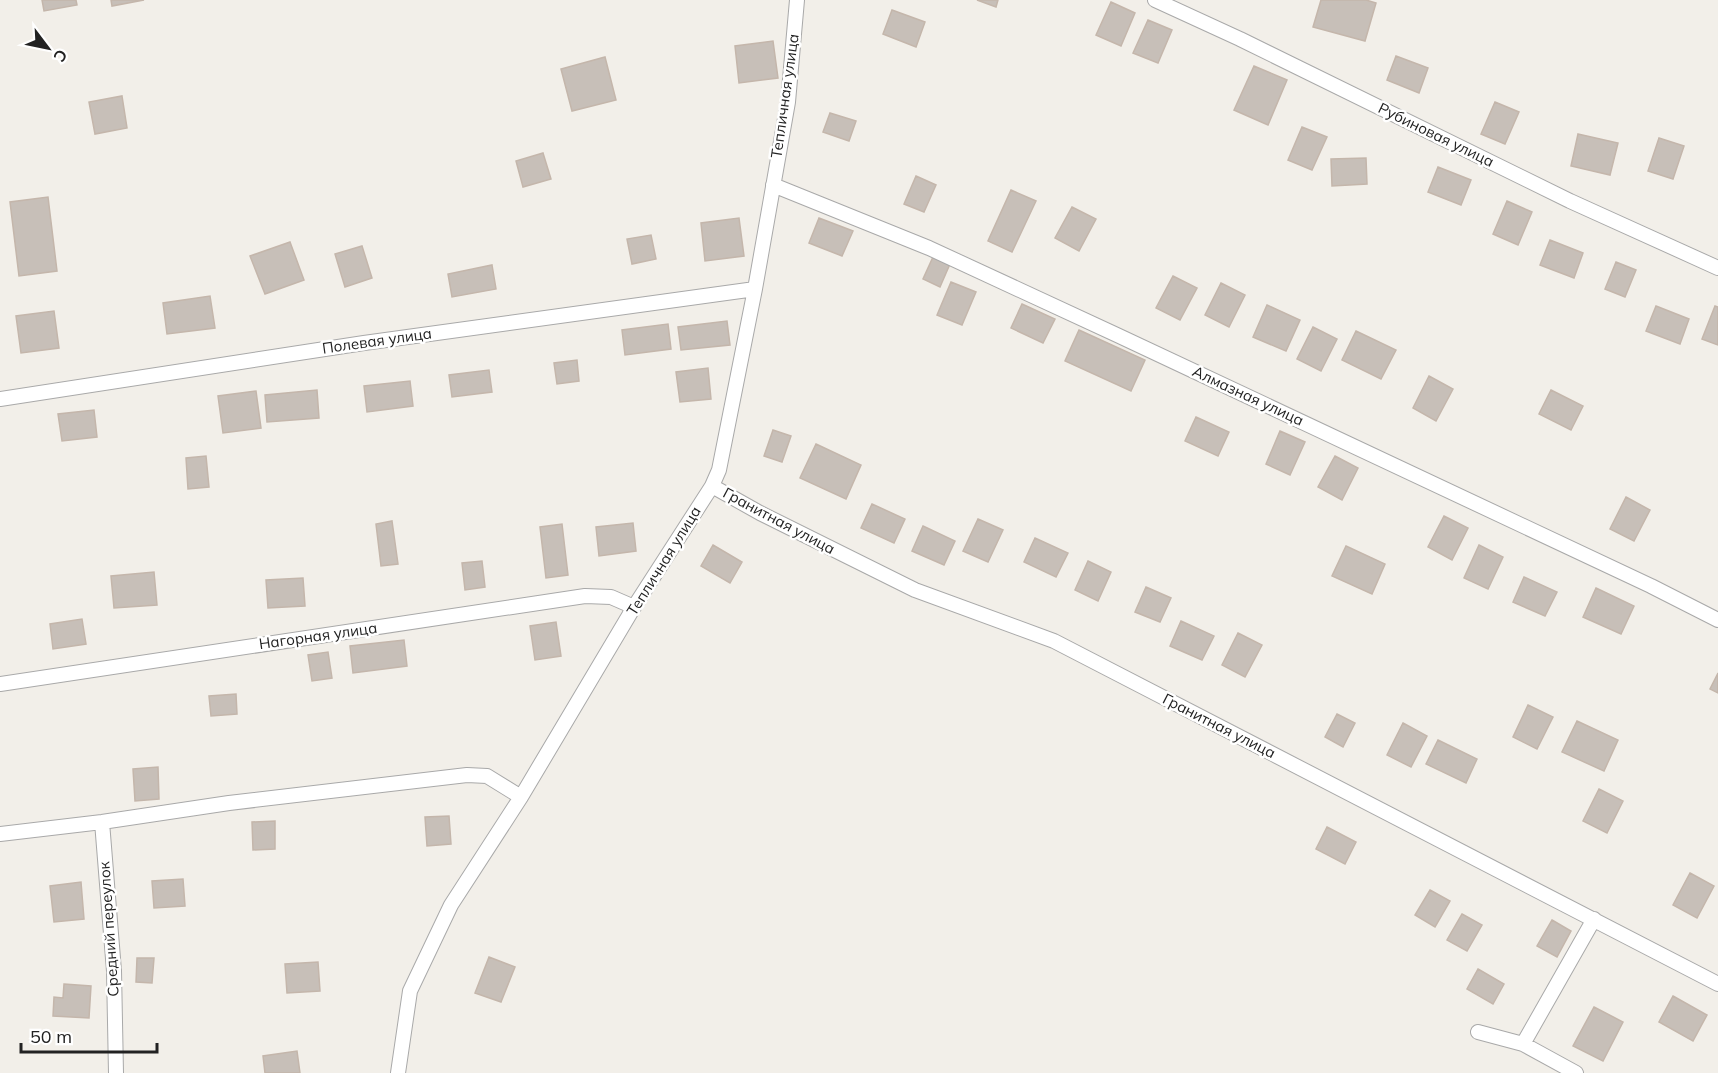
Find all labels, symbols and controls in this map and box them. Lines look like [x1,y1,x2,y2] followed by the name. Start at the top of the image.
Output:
[18,18,78,78] north arrow
[766,33,803,159] street label: Тепличная улица
[49,46,72,66] text: С
[1375,98,1497,171] street label: Рубиновая улица
[321,323,433,358] street label: Полевая улица
[1190,361,1307,430] street label: Алмазная улица
[720,483,839,558] street label: Гранитная улица
[622,503,705,619] street label: Тепличная улица
[258,618,378,653] street label: Нагорная улица
[1160,689,1279,762] street label: Гранитная улица
[94,860,123,997] street label: Средний переулок
[21,1016,158,1054] scale bar
[30,1025,72,1048] text: 50 m

